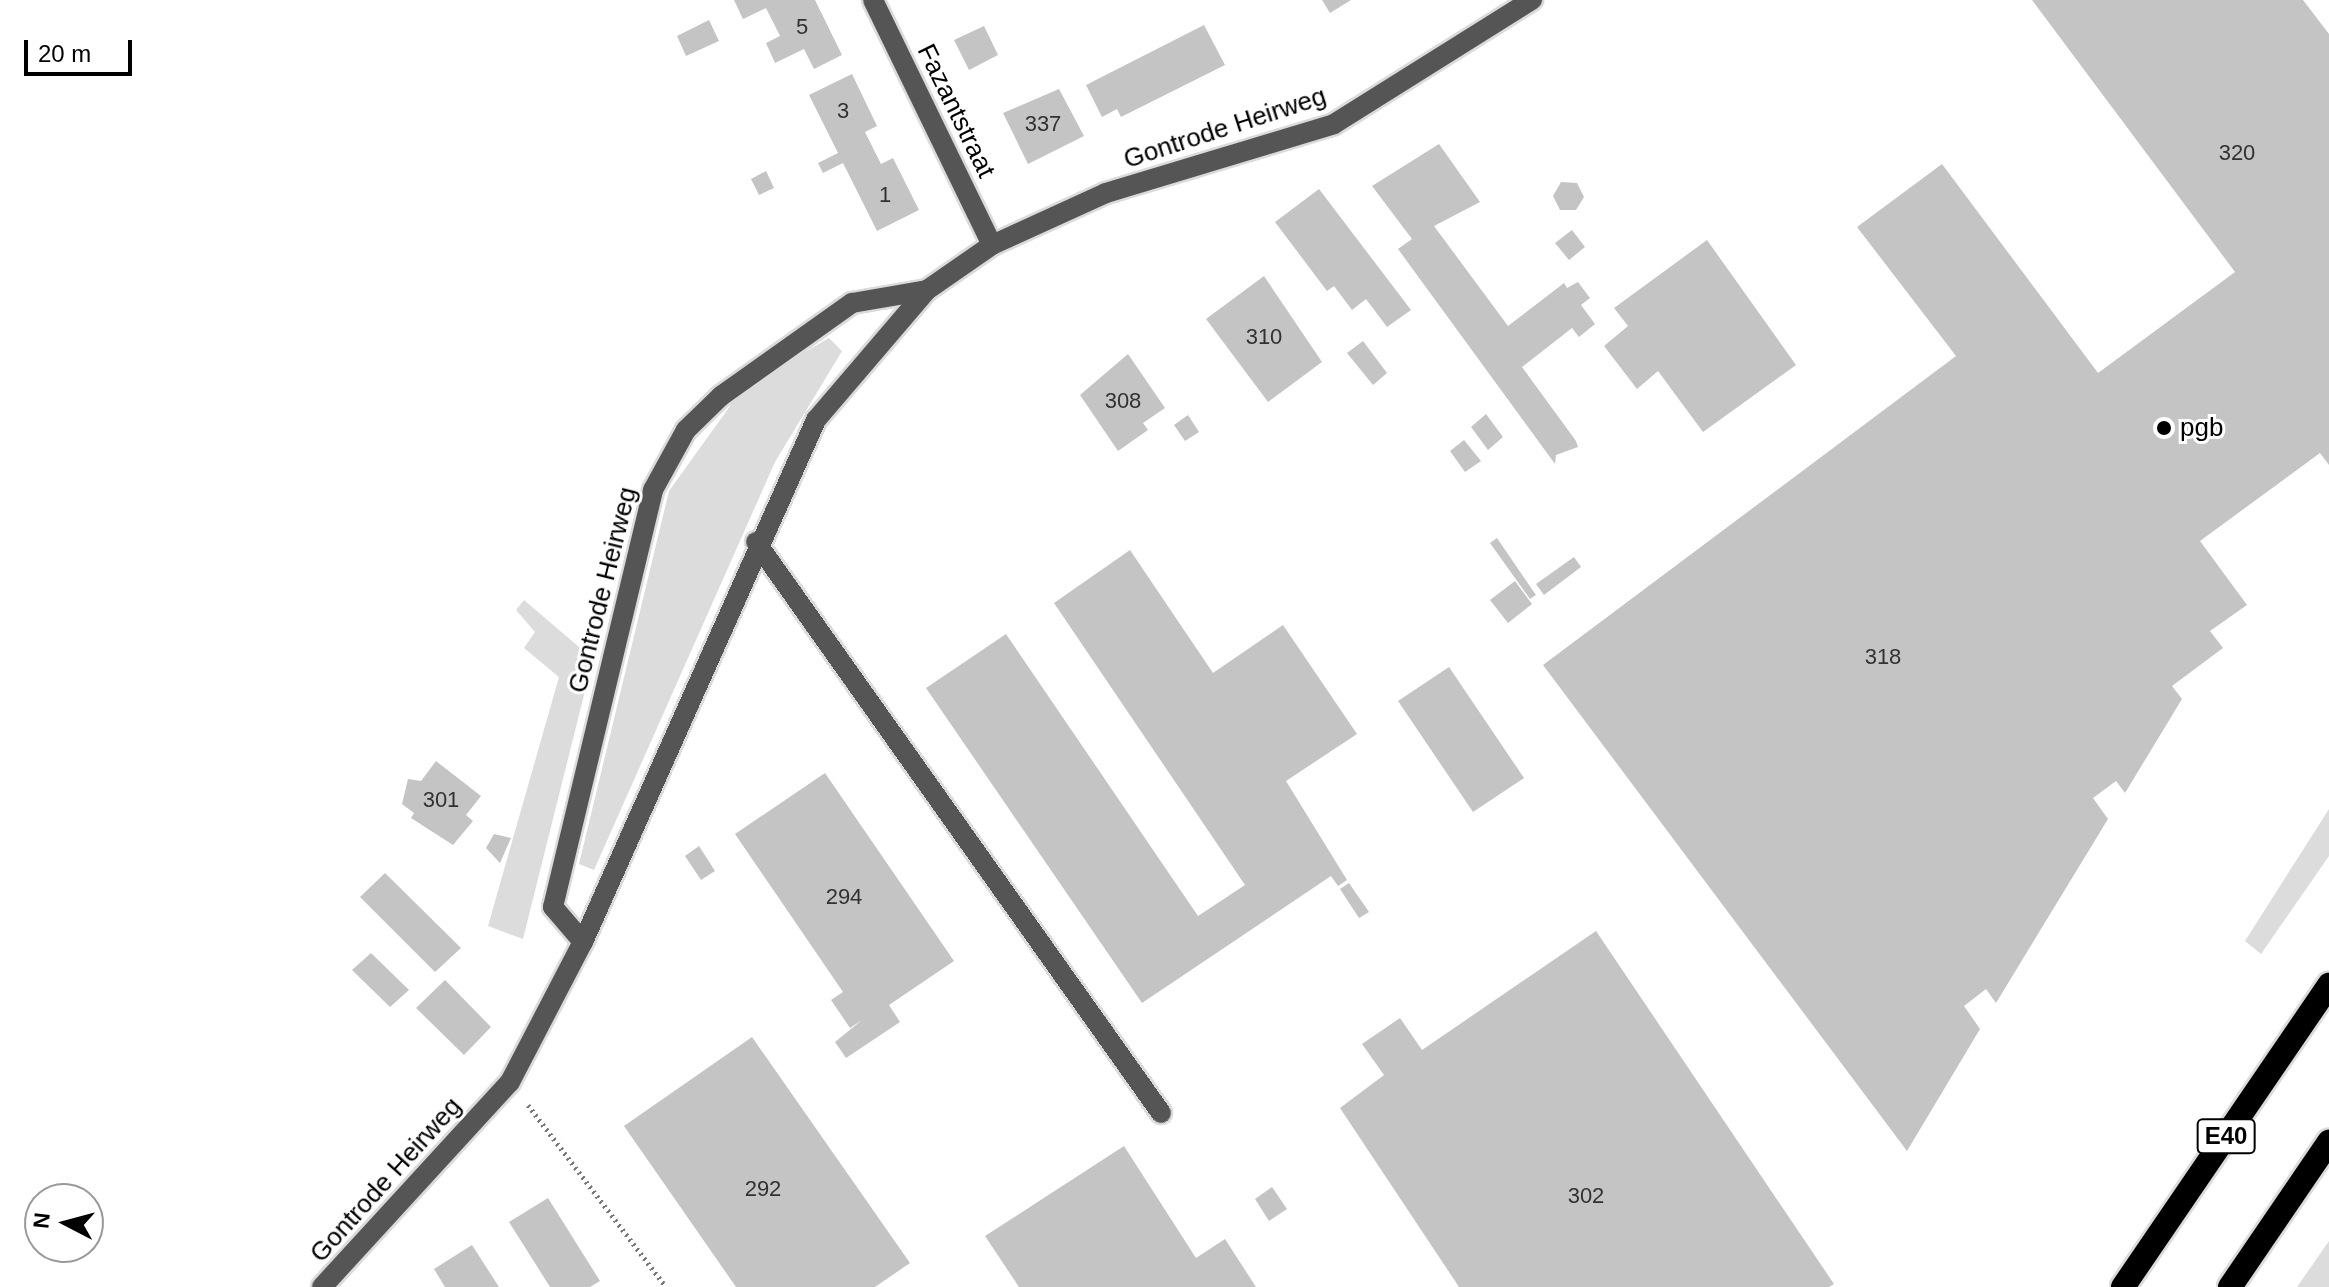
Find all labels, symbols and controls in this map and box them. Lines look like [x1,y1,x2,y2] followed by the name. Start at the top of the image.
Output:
[796,14,808,40] house number: 5
[28,24,136,74] scale bar
[910,39,1002,183] street label: Fazantstraat
[38,40,91,67] text: 20 m
[1120,81,1330,175] street label: Gontrode Heirweg
[837,98,849,124] house number: 3
[1025,111,1061,137] house number: 337
[2219,140,2255,166] house number: 320
[879,182,891,208] house number: 1
[1246,324,1282,350] house number: 310
[1105,388,1141,414] house number: 308
[2180,412,2223,444] place label: pgb
[2155,419,2173,437] marker: pgb
[562,484,644,696] street label: Gontrode Heirweg
[1865,644,1901,670] house number: 318
[423,787,459,813] house number: 301
[826,884,862,910] house number: 294
[304,1091,468,1269] street label: Gontrode Heirweg
[2196,1116,2256,1156] road number: E40
[745,1176,781,1202] house number: 292
[24,1183,104,1263] north arrow
[1568,1183,1604,1209] house number: 302
[28,1211,55,1230] text: N

